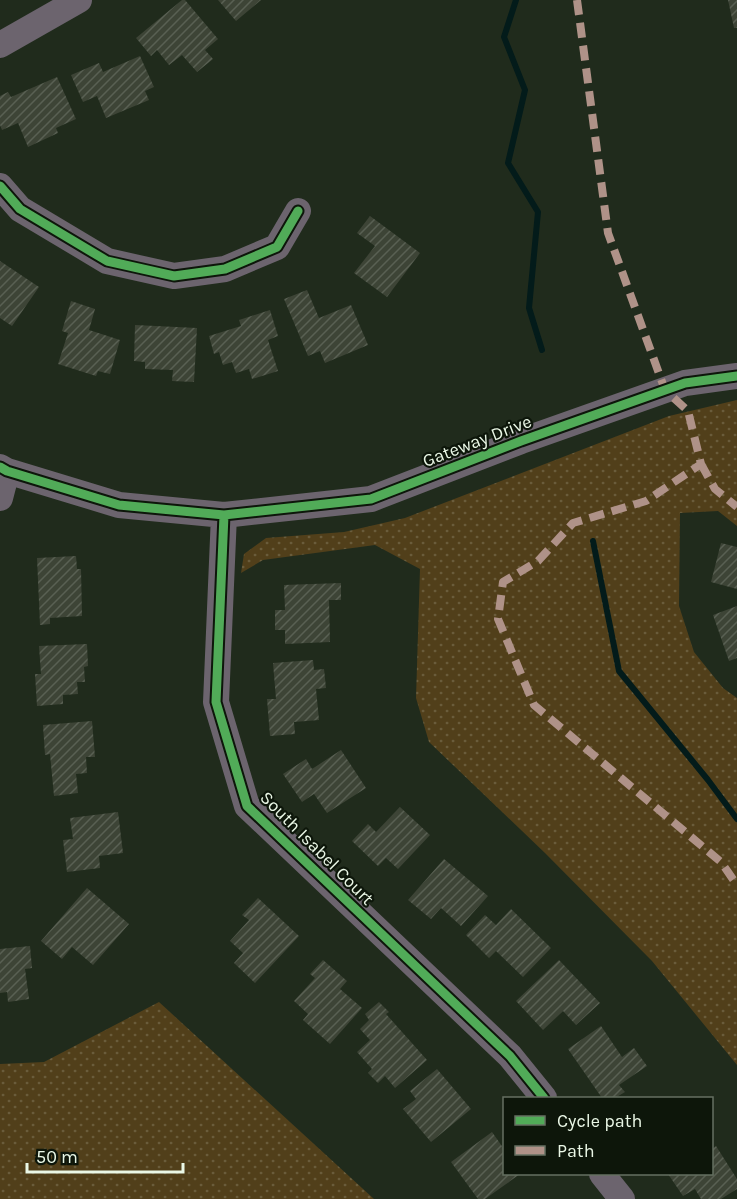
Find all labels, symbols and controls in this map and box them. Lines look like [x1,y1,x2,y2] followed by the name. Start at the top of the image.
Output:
[419,410,535,472] street label: Gateway Drive
[255,786,379,910] street label: South Isabel Court
[503,1097,713,1175] legend
[557,1110,642,1132] text: Cycle path
[27,1136,183,1174] scale bar
[557,1140,595,1162] text: Path
[36,1146,78,1168] text: 50 m

